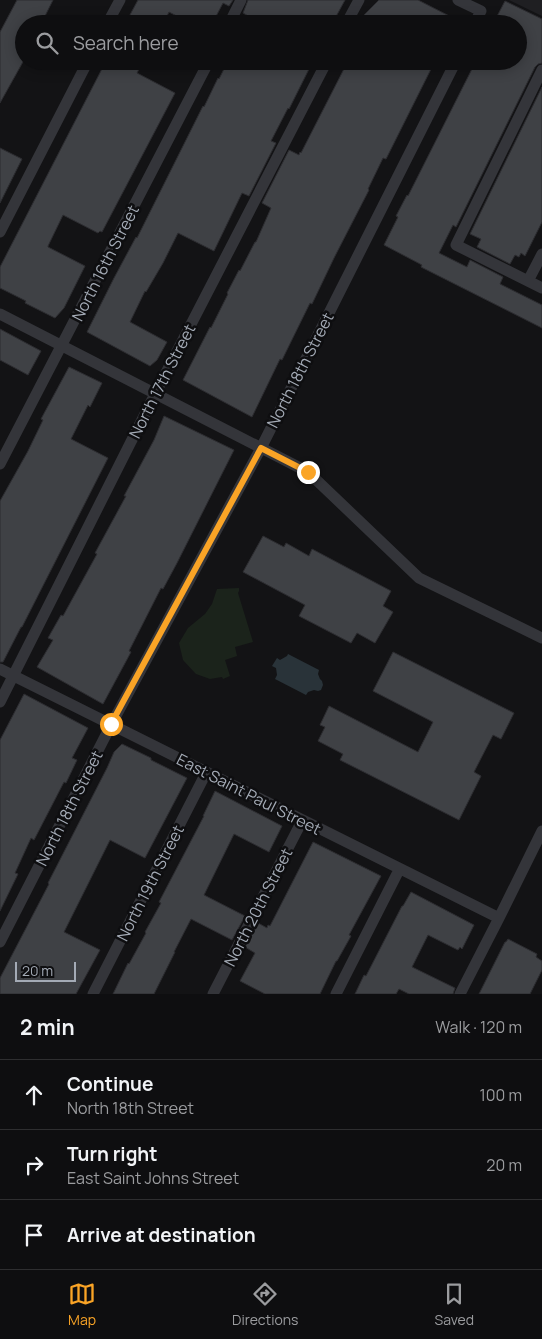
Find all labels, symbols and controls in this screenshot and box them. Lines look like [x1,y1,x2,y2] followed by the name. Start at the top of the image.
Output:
[15,15,527,70] search box
[33,29,61,57] icon: search
[73,30,179,56] text: Search here
[66,201,144,325] street label: North 16th Street
[261,308,339,432] street label: North 18th Street
[124,320,200,442] street label: North 17th Street
[297,461,320,484] route end
[100,713,123,736] route start
[30,746,108,870] street label: North 18th Street
[173,748,325,840] street label: East Saint Paul Street
[111,821,189,945] street label: North 19th Street
[219,844,297,970] street label: North 20th Street
[15,959,76,982] scale bar
[22,961,53,980] text: 20 m
[20,1013,75,1041] text: 2 min
[435,1016,522,1038] text: Walk · 120 m
[67,1071,153,1097] text: Continue
[20,1081,48,1109] icon: ahead
[479,1084,522,1106] text: 100 m
[67,1097,194,1119] text: North 18th Street
[67,1141,157,1167] text: Turn right
[20,1151,48,1179] icon: right
[486,1154,522,1176] text: 20 m
[67,1167,239,1189] text: East Saint Johns Street
[20,1221,48,1249] icon: arrive
[67,1222,256,1248] text: Arrive at destination
[68,1280,96,1329] tab: Map
[232,1280,298,1329] tab: Directions
[435,1280,474,1329] tab: Saved

